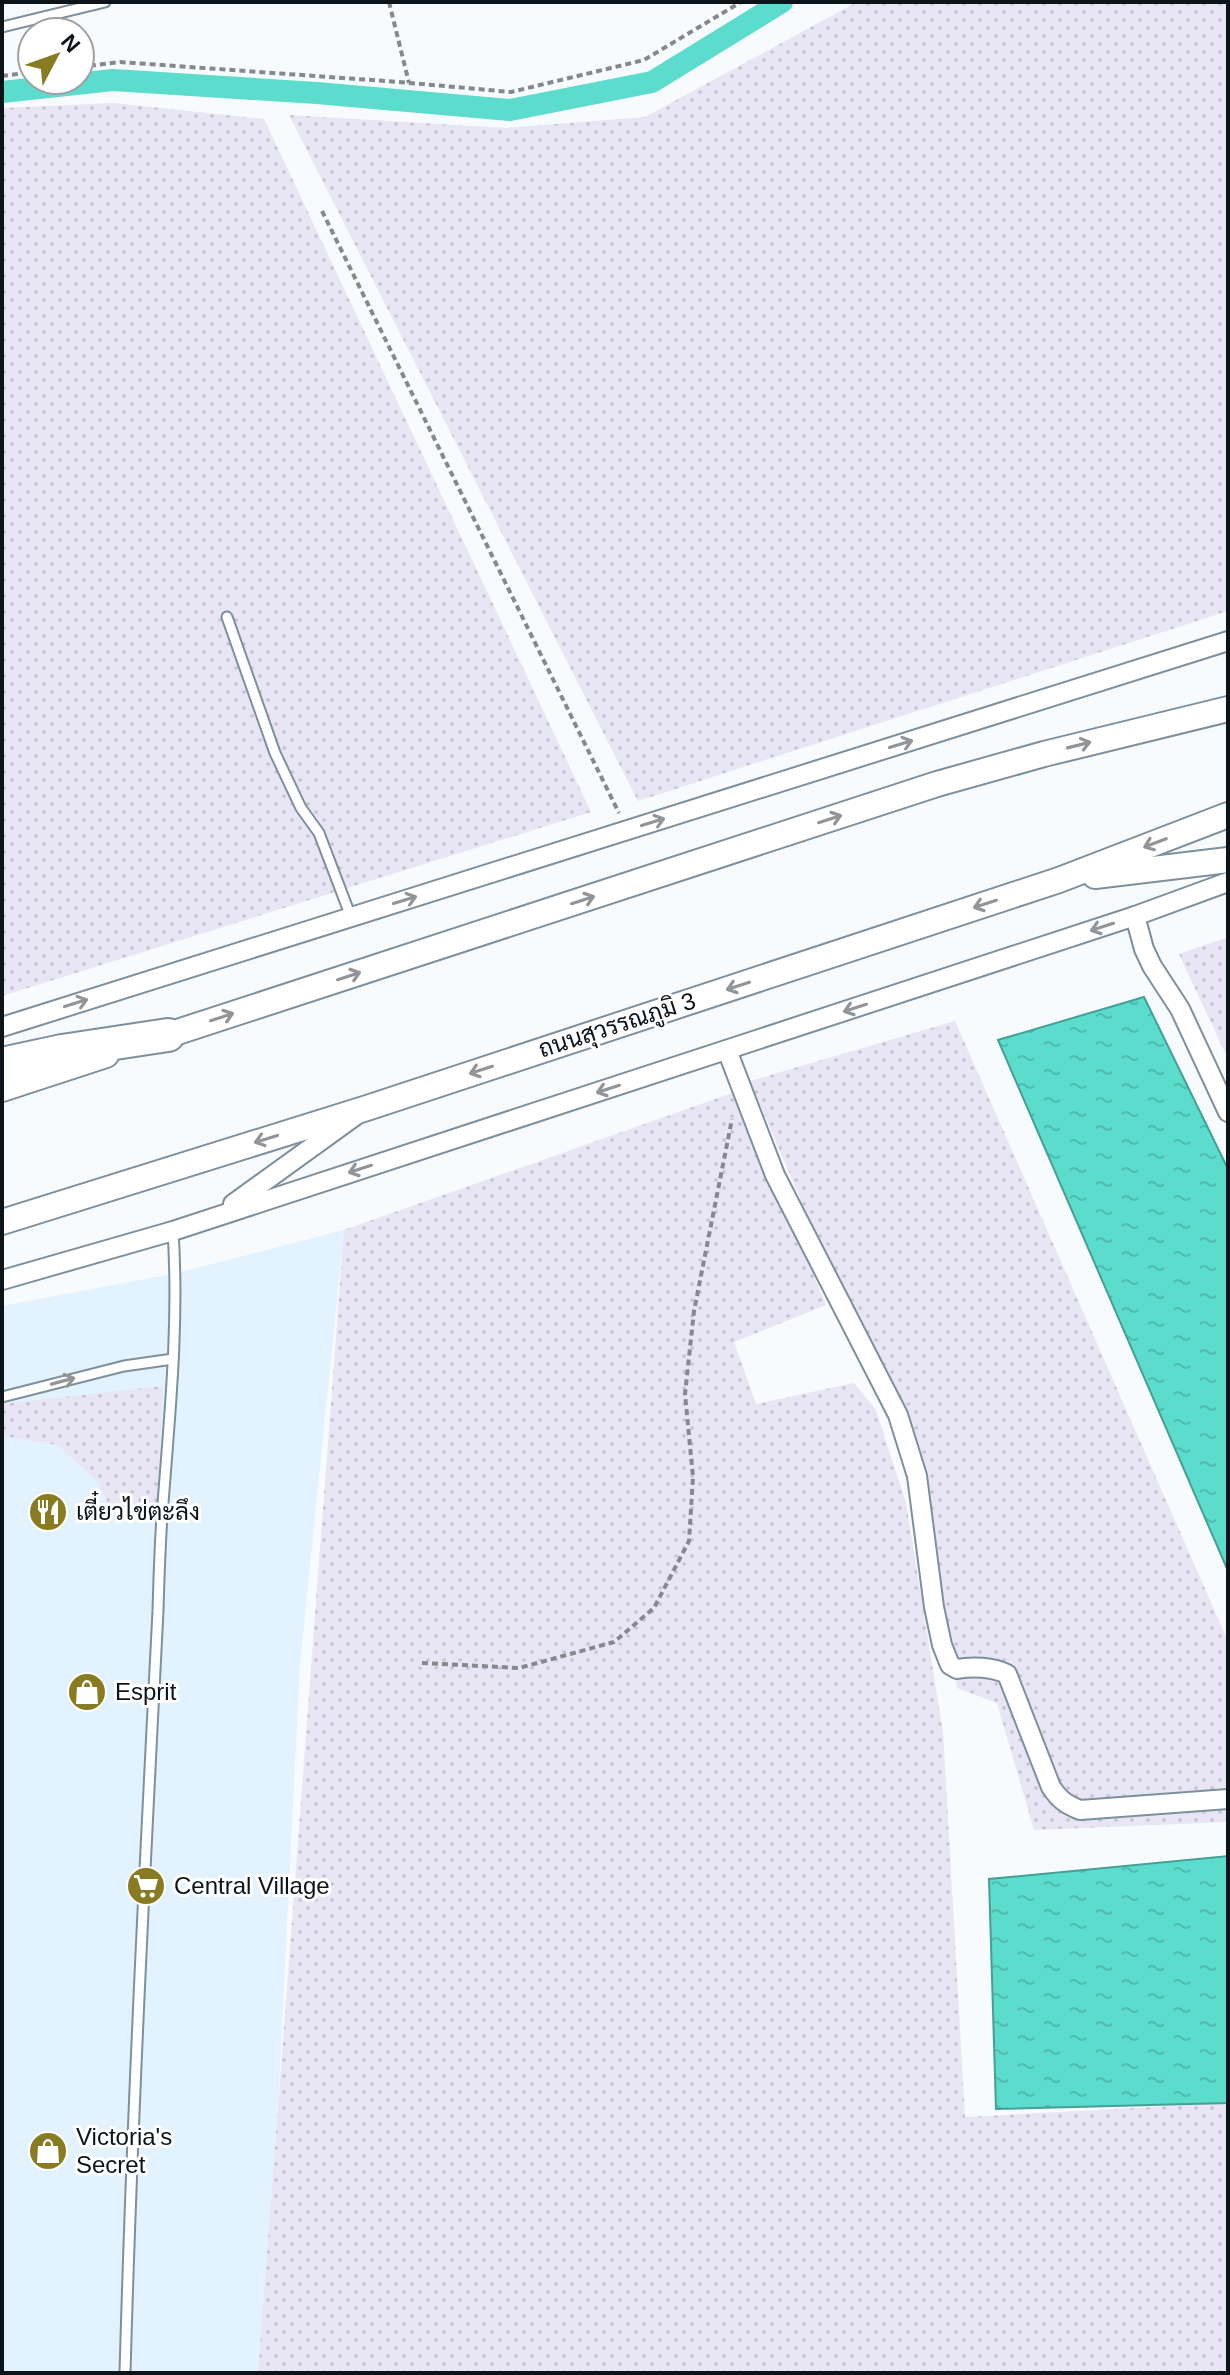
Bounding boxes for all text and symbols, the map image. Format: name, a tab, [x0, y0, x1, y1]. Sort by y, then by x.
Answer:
north arrow	[16, 16, 96, 96]
text: N	[56, 29, 85, 57]
one-way arrow	[887, 736, 913, 751]
one-way arrow	[1066, 737, 1092, 752]
one-way arrow	[817, 811, 843, 826]
one-way arrow	[639, 814, 665, 829]
one-way arrow	[1143, 837, 1168, 851]
one-way arrow	[570, 891, 595, 906]
one-way arrow	[391, 892, 417, 907]
one-way arrow	[972, 898, 997, 913]
one-way arrow	[1089, 920, 1115, 935]
one-way arrow	[336, 968, 362, 983]
one-way arrow	[725, 979, 750, 994]
street label: ถนนสุวรรณภูมิ 3	[535, 986, 700, 1066]
one-way arrow	[63, 995, 89, 1010]
one-way arrow	[842, 1001, 868, 1016]
one-way arrow	[209, 1009, 234, 1024]
one-way arrow	[469, 1064, 494, 1079]
one-way arrow	[595, 1082, 620, 1097]
one-way arrow	[254, 1133, 279, 1148]
one-way arrow	[348, 1163, 373, 1178]
one-way arrow	[50, 1373, 76, 1388]
place label: เตี๋ยวไข่ตะลึง	[76, 1490, 200, 1525]
restaurant icon: เตี๋ยวไข่ตะลึง	[27, 1491, 69, 1533]
shop icon: Esprit	[66, 1671, 108, 1713]
place label: Esprit	[115, 1678, 177, 1705]
supermarket icon: Central Village	[125, 1865, 167, 1907]
place label: Central Village	[174, 1872, 330, 1899]
place label: Victoria's Secret	[76, 2123, 172, 2178]
shop icon: Victoria's Secret	[27, 2130, 69, 2172]

